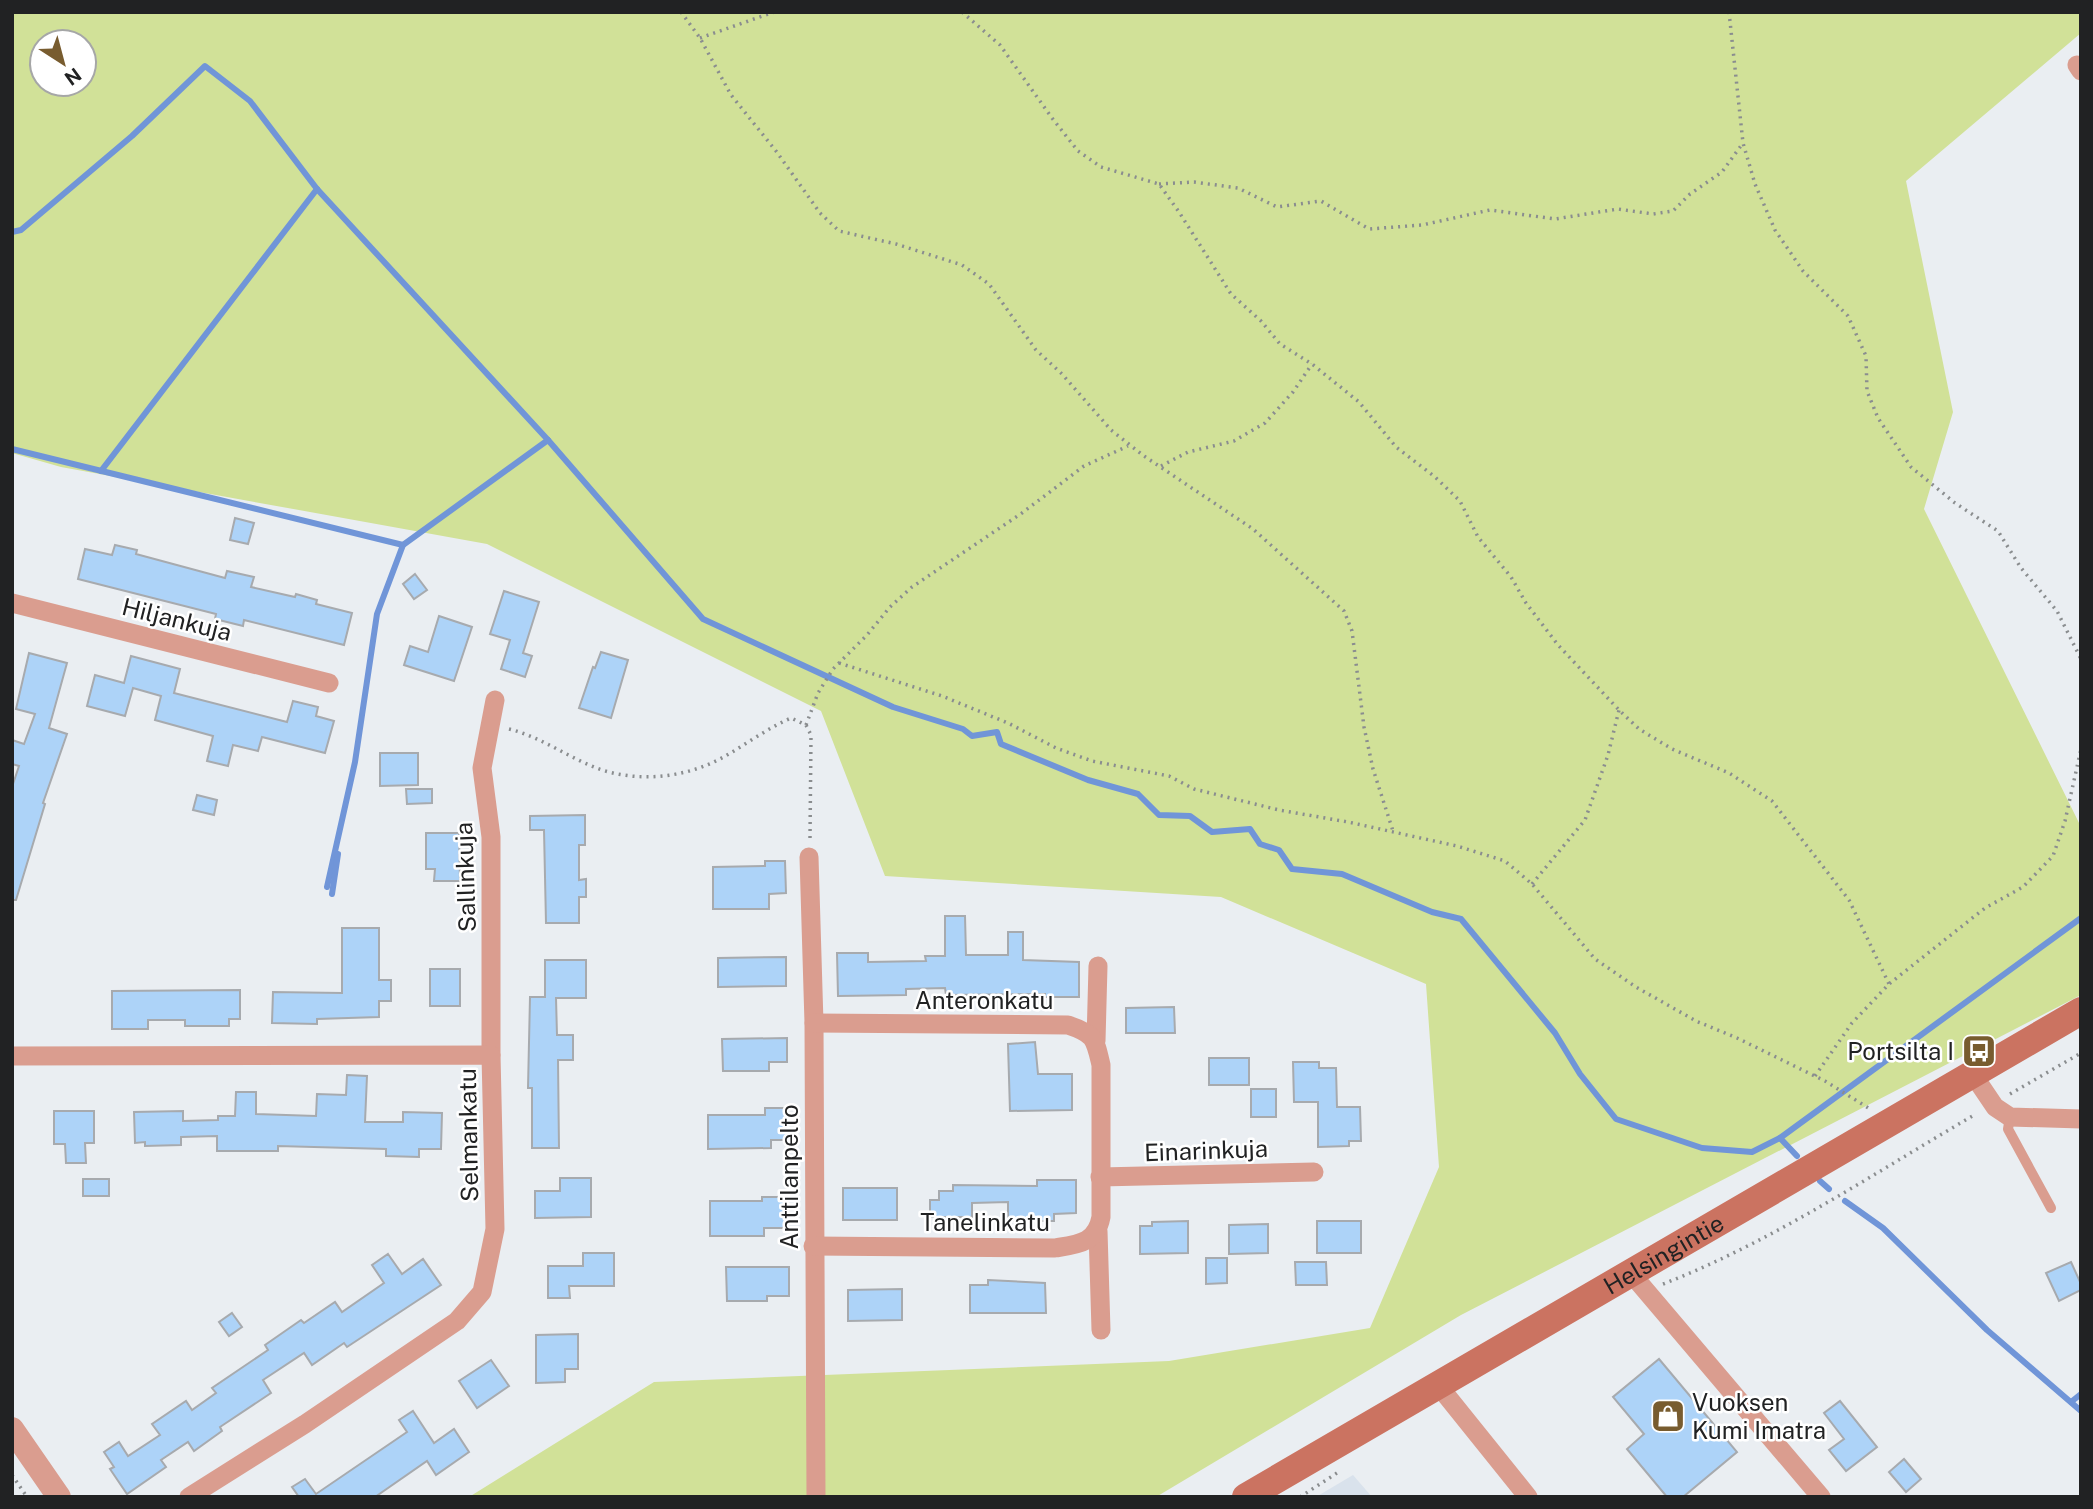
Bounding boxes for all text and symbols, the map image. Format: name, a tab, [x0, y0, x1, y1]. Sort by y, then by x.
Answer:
north arrow	[28, 28, 98, 98]
text: N	[61, 63, 85, 90]
street label: Hiljankuja	[119, 592, 235, 646]
street label: Sallinkuja	[449, 822, 481, 932]
street label: Anteronkatu	[915, 986, 1053, 1014]
bus stop icon: Portsilta I	[1960, 1032, 1998, 1070]
place label: Portsilta I	[1847, 1037, 1954, 1065]
street label: Selmankatu	[453, 1068, 483, 1202]
street label: Anttilanpelto	[775, 1104, 803, 1250]
street label: Einarinkuja	[1144, 1134, 1268, 1166]
street label: Tanelinkatu	[920, 1208, 1050, 1236]
street label: Helsingintie	[1598, 1208, 1728, 1300]
place label: Vuoksen Kumi Imatra	[1692, 1388, 1826, 1444]
shop icon: Vuoksen Kumi Imatra	[1649, 1397, 1687, 1435]

